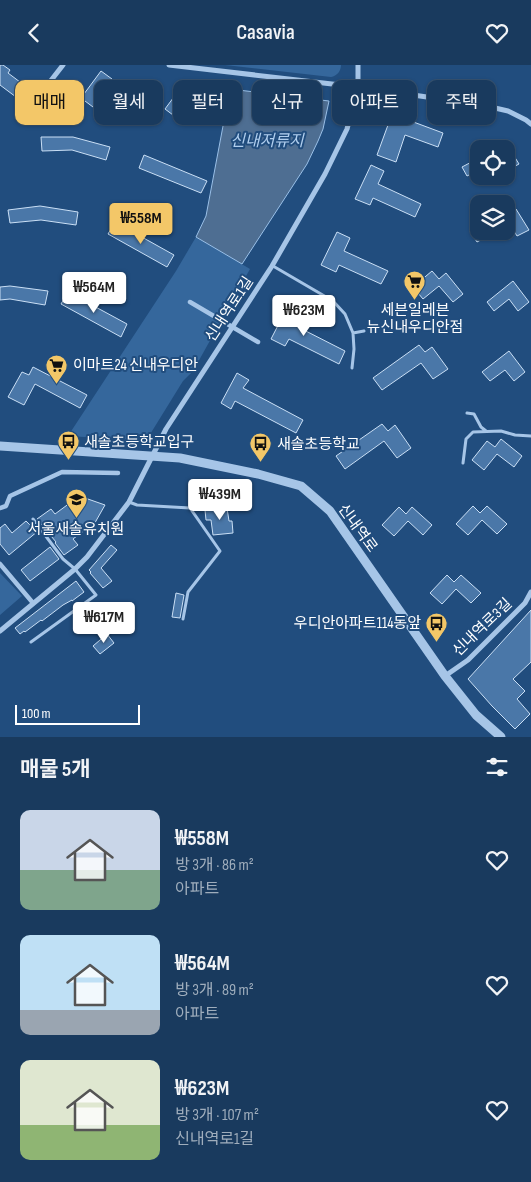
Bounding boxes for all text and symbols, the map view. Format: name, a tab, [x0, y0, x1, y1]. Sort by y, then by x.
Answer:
icon: back	[20, 19, 48, 47]
text: Casavia	[236, 19, 295, 46]
icon: heart	[483, 19, 511, 47]
chip: 매매	[15, 80, 84, 125]
chip: 월세	[94, 80, 163, 125]
chip: 필터	[173, 80, 242, 125]
chip: 신규	[252, 80, 322, 125]
chip: 아파트	[332, 80, 417, 125]
chip: 주택	[427, 80, 496, 125]
water label: 신내저류지	[230, 132, 305, 151]
map controls	[470, 140, 515, 240]
button: locate	[470, 140, 515, 185]
button: layers	[470, 195, 515, 240]
pin: ₩558M	[106, 203, 176, 245]
text: ₩558M	[120, 209, 162, 228]
supermarket icon: 세븐일레븐 뉴신내우디안점	[403, 269, 427, 300]
pin: ₩564M	[59, 271, 129, 314]
street label: 신내역로1길	[201, 273, 258, 346]
text: ₩564M	[73, 278, 115, 297]
pin: ₩623M	[269, 295, 339, 337]
text: ₩623M	[283, 301, 325, 320]
place label: 세븐일레븐 뉴신내우디안점	[367, 301, 463, 337]
supermarket icon: 이마트24 신내우디안	[45, 353, 69, 384]
place label: 이마트24 신내우디안	[73, 356, 198, 375]
bus stop icon: 새솔초등학교입구	[56, 430, 80, 461]
bus stop icon: 새솔초등학교	[249, 432, 273, 463]
place label: 새솔초등학교입구	[84, 433, 194, 452]
place label: 새솔초등학교	[277, 435, 360, 454]
pin: ₩439M	[185, 479, 255, 521]
text: ₩439M	[199, 485, 241, 504]
school or university icon: 서울새솔유치원	[64, 488, 88, 519]
street label: 신내역로	[334, 500, 382, 556]
place label: 서울새솔유치원	[28, 520, 124, 539]
street label: 신내역로3길	[449, 594, 516, 660]
pin: ₩617M	[69, 601, 139, 644]
text: ₩617M	[84, 608, 124, 627]
bus stop icon: 우디안아파트114동앞	[425, 611, 449, 642]
place label: 우디안아파트114동앞	[294, 614, 421, 633]
scale bar	[15, 702, 140, 725]
text: 100 m	[22, 705, 51, 722]
icon: filters	[483, 753, 511, 781]
text: 매물 5개	[20, 757, 90, 782]
text: ₩558M	[175, 826, 229, 851]
icon: home	[60, 830, 120, 890]
icon: heart	[483, 846, 511, 874]
text: 방 3개 · 86 m²	[175, 856, 254, 875]
text: 아파트	[175, 880, 219, 899]
text: ₩564M	[175, 951, 230, 976]
icon: home	[60, 955, 120, 1015]
icon: heart	[483, 971, 511, 999]
text: 방 3개 · 89 m²	[175, 981, 254, 1000]
text: 아파트	[175, 1005, 219, 1024]
text: ₩623M	[175, 1076, 229, 1101]
icon: home	[60, 1080, 120, 1140]
icon: heart	[483, 1096, 511, 1124]
text: 방 3개 · 107 m²	[175, 1106, 259, 1125]
text: 신내역로1길	[175, 1130, 254, 1149]

